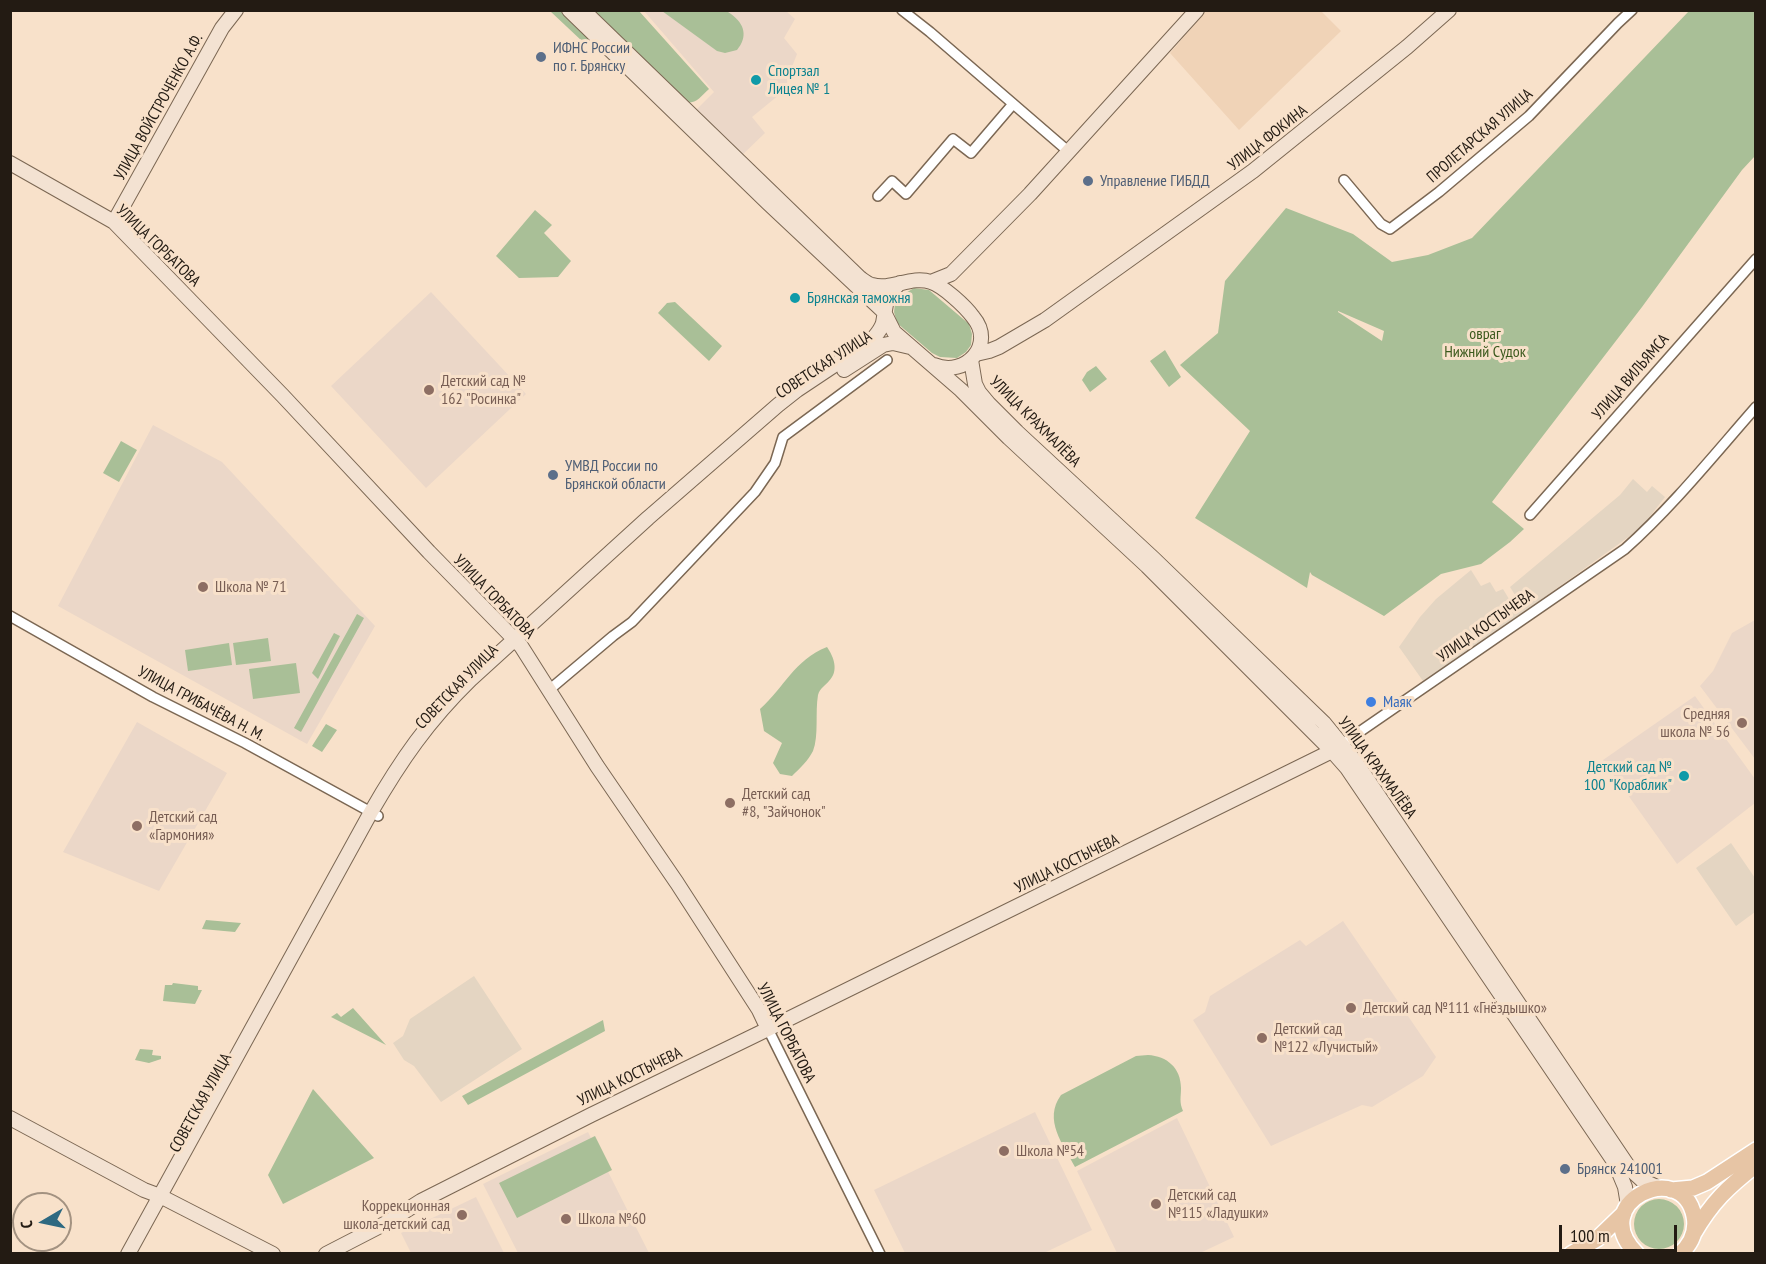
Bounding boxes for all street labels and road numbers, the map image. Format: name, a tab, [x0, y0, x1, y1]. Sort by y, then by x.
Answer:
street label: УЛИЦА ВОЙСТРОЧЕНКО А.Ф.	[111, 30, 207, 184]
street label: ПРОЛЕТАРСКАЯ УЛИЦА	[1423, 85, 1537, 187]
street label: УЛИЦА ФОКИНА	[1225, 101, 1311, 175]
street label: УЛИЦА ГОРБАТОВА	[112, 201, 204, 291]
street label: СОВЕТСКАЯ УЛИЦА	[772, 327, 876, 403]
street label: УЛИЦА ВИЛЬЯМСА	[1589, 330, 1673, 424]
street label: УЛИЦА КРАХМАЛЁВА	[985, 372, 1085, 472]
street label: УЛИЦА ГОРБАТОВА	[449, 551, 539, 643]
street label: УЛИЦА КОСТЫЧЕВА	[1434, 586, 1538, 666]
street label: СОВЕТСКАЯ УЛИЦА	[412, 641, 502, 733]
street label: УЛИЦА ГРИБАЧЁВА Н. М.	[134, 662, 268, 746]
street label: УЛИЦА КРАХМАЛЁВА	[1334, 713, 1420, 823]
street label: УЛИЦА КОСТЫЧЕВА	[1012, 830, 1122, 898]
street label: УЛИЦА ГОРБАТОВА	[753, 980, 819, 1086]
street label: УЛИЦА КОСТЫЧЕВА	[575, 1043, 685, 1111]
street label: СОВЕТСКАЯ УЛИЦА	[166, 1050, 236, 1156]

